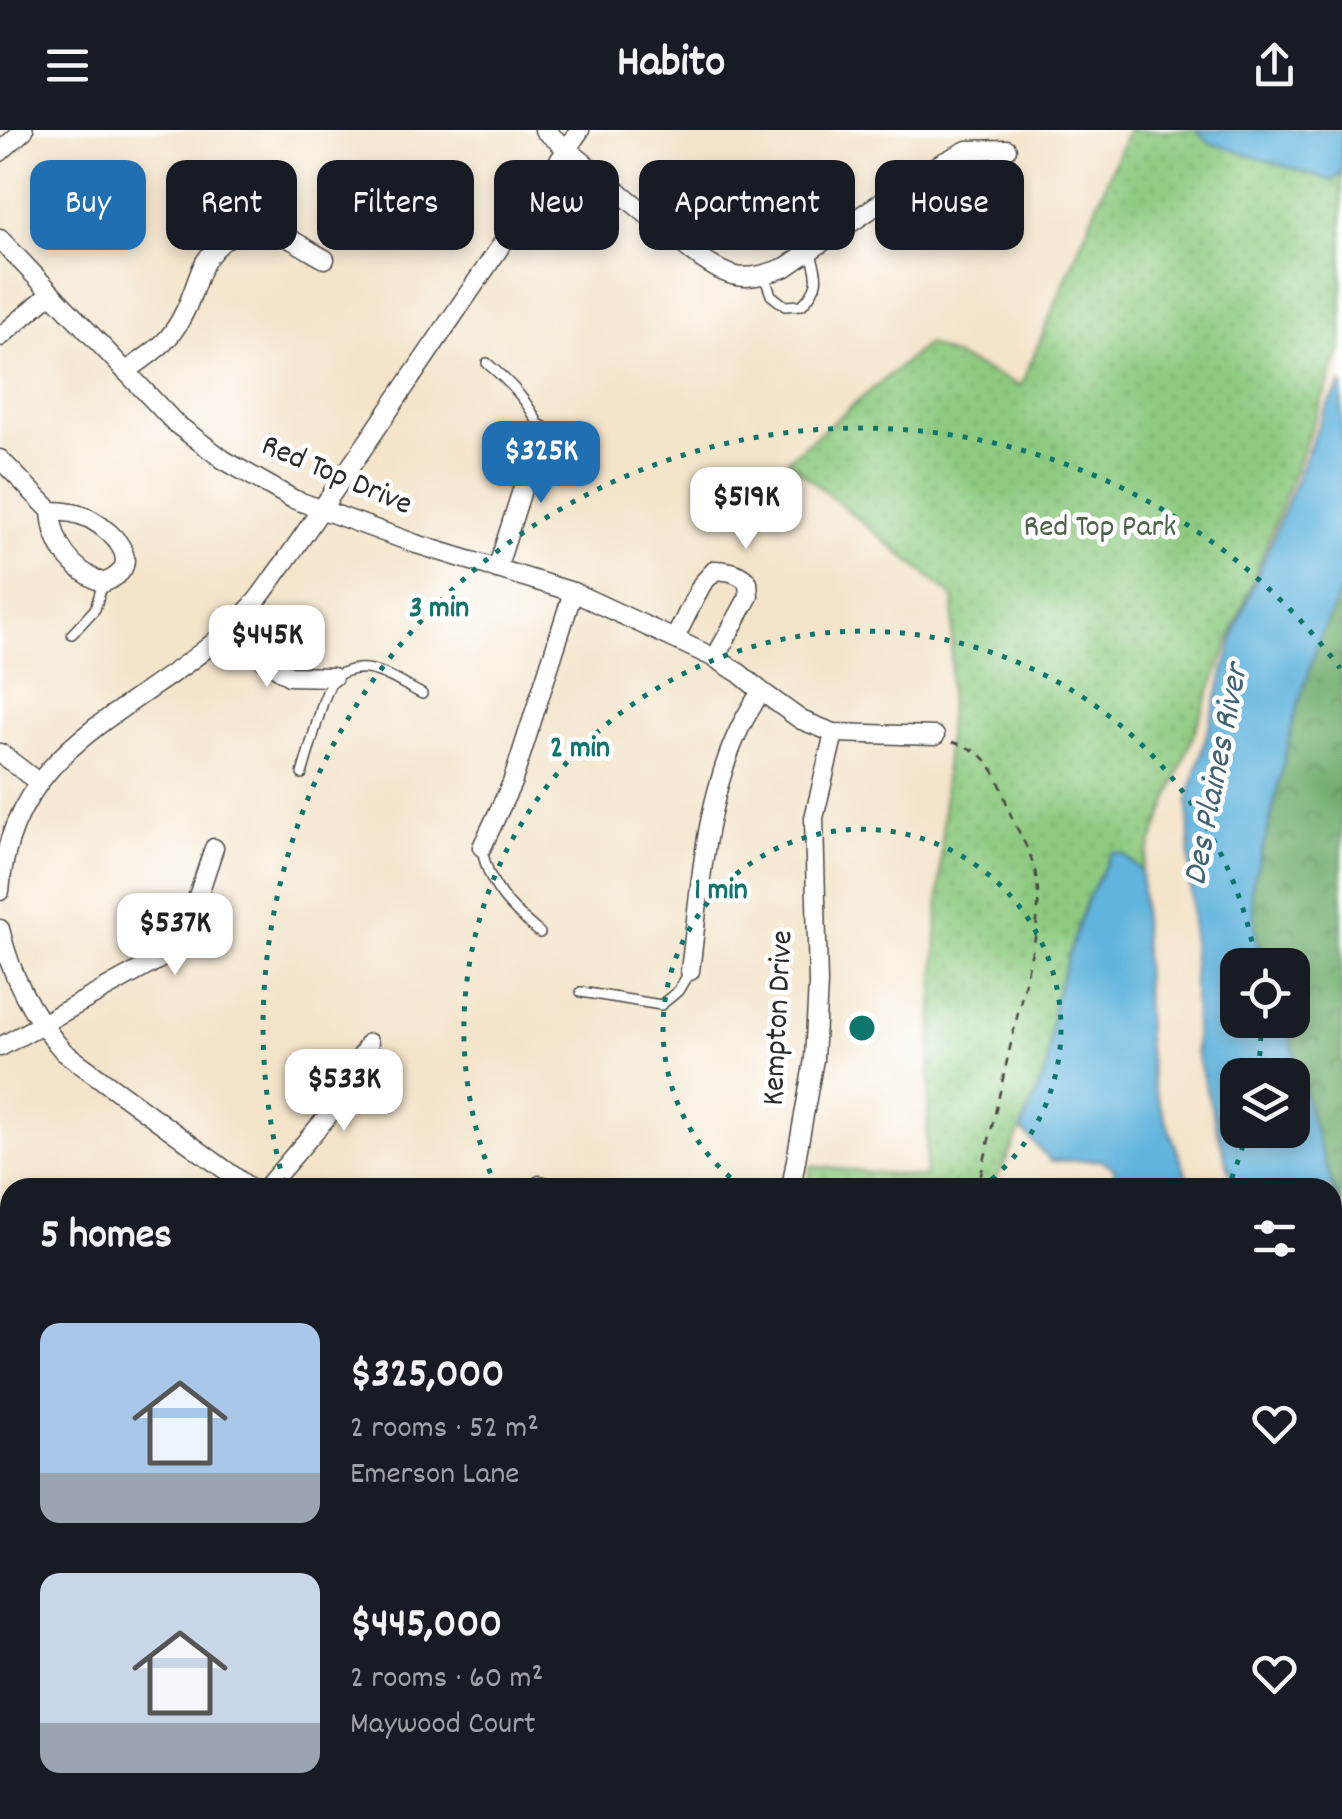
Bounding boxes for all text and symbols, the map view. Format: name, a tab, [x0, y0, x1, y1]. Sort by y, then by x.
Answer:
text: Habito	[617, 33, 725, 97]
icon: menu	[40, 38, 95, 93]
icon: share	[1247, 38, 1302, 93]
chip: Buy	[30, 160, 146, 250]
chip: Rent	[166, 160, 297, 250]
chip: Filters	[317, 160, 474, 250]
chip: New	[494, 160, 619, 250]
chip: Apartment	[639, 160, 855, 250]
chip: House	[875, 160, 1024, 250]
pin: $325K	[471, 421, 611, 506]
street label: Red Top Drive	[253, 425, 419, 529]
text: $325K	[504, 430, 578, 476]
pin: $519K	[676, 467, 816, 552]
text: $519K	[712, 476, 780, 522]
park label: Red Top Park	[1024, 506, 1176, 552]
text: 3 min	[409, 589, 469, 632]
pin: $445K	[197, 605, 337, 690]
text: $445K	[231, 614, 303, 660]
water label: Des Plaines River	[1172, 656, 1265, 890]
text: 2 min	[550, 729, 610, 772]
text: 1 min	[694, 871, 748, 914]
pin: $537K	[105, 893, 245, 978]
text: $537K	[139, 902, 211, 948]
street label: Kempton Drive	[752, 929, 808, 1107]
map controls	[1220, 948, 1310, 1148]
button: locate	[1220, 948, 1310, 1038]
centre of rings	[844, 1010, 880, 1046]
pin: $533K	[274, 1049, 414, 1134]
text: $533K	[307, 1058, 381, 1104]
button: layers	[1220, 1058, 1310, 1148]
text: 5 homes	[40, 1208, 172, 1268]
icon: filters	[1247, 1211, 1302, 1266]
text: $325,000	[350, 1347, 504, 1407]
icon: home	[120, 1363, 240, 1483]
icon: heart	[1247, 1396, 1302, 1451]
text: 2 rooms · 52 m²	[350, 1407, 539, 1453]
text: Emerson Lane	[350, 1453, 519, 1499]
text: $445,000	[350, 1597, 502, 1657]
icon: home	[120, 1613, 240, 1733]
icon: heart	[1247, 1646, 1302, 1701]
text: 2 rooms · 60 m²	[350, 1657, 543, 1703]
text: Maywood Court	[350, 1703, 536, 1749]

